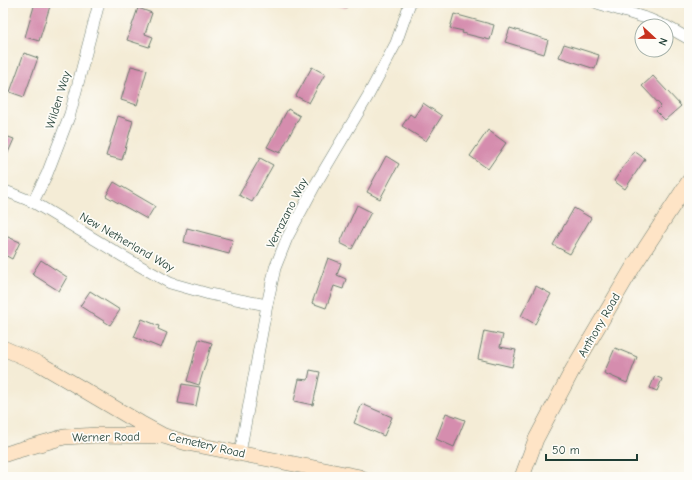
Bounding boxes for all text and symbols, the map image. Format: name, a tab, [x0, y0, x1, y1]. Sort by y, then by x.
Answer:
north arrow	[634, 18, 674, 58]
text: N	[655, 36, 670, 47]
street label: Wilden Way	[43, 69, 74, 131]
street label: Verrazano Way	[263, 175, 311, 250]
street label: New Netherland Way	[77, 209, 177, 275]
street label: Anthony Road	[575, 290, 623, 360]
street label: Werner Road	[72, 429, 140, 445]
street label: Cemetery Road	[167, 429, 247, 461]
scale bar	[546, 436, 637, 462]
text: 50 m	[552, 443, 580, 457]

